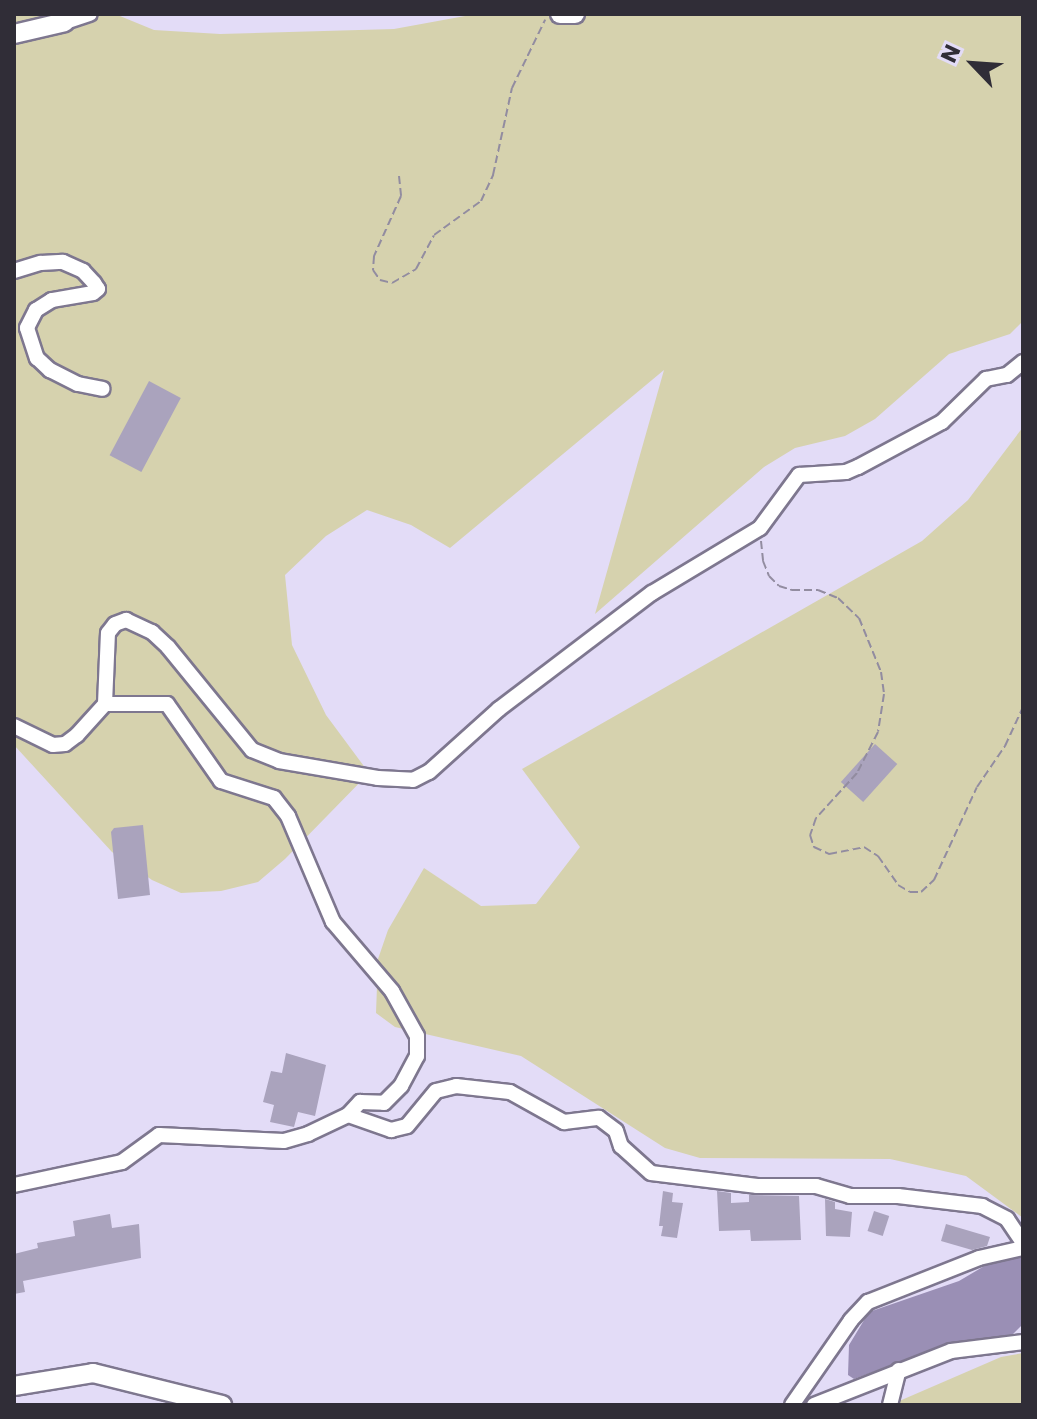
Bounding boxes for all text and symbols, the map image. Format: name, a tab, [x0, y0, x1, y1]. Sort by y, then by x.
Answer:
north arrow	[933, 24, 1013, 104]
text: N	[933, 40, 968, 68]

